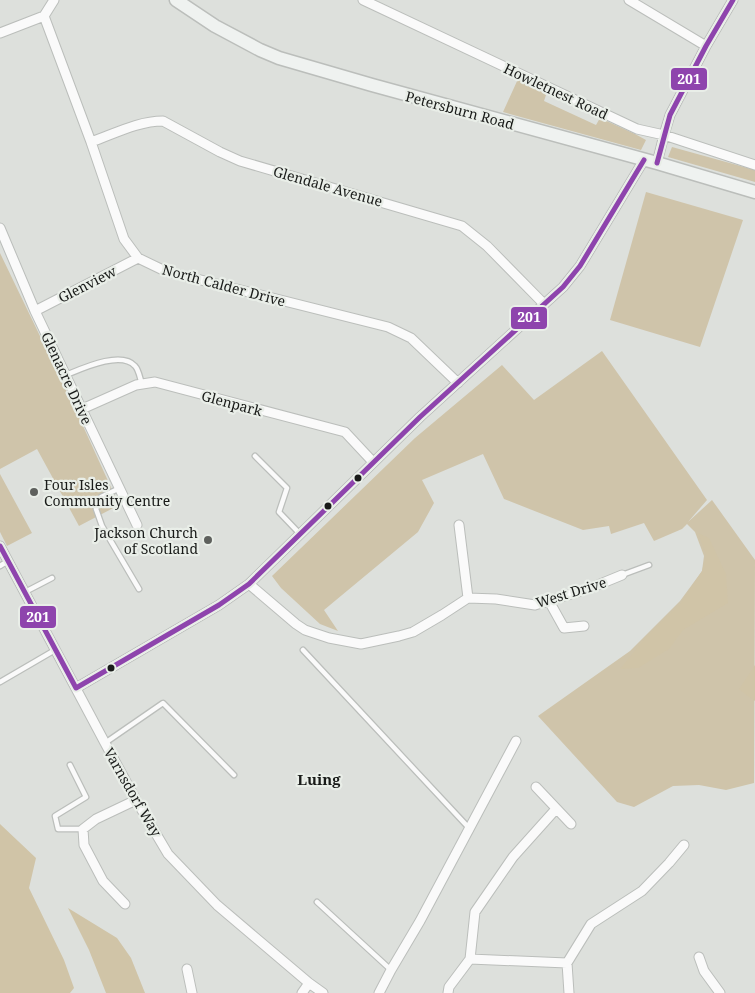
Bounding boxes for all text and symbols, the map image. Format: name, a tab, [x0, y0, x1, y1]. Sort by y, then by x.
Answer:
street label: Howletnest Road	[501, 58, 612, 124]
line badge: 201	[670, 67, 708, 91]
text: 201	[677, 69, 701, 88]
street label: Petersburn Road	[404, 86, 517, 134]
street label: Glendale Avenue	[271, 161, 385, 211]
street label: North Calder Drive	[160, 259, 288, 311]
street label: Glenview	[55, 261, 120, 307]
line badge: 201	[510, 306, 548, 330]
text: 201	[517, 307, 541, 326]
street label: Glenacre Drive	[37, 329, 97, 427]
street label: Glenpark	[200, 386, 265, 420]
unlabelled marker	[353, 473, 363, 483]
place label: Four Isles Community Centre	[44, 475, 170, 510]
marker: Four Isles Community Centre	[28, 486, 40, 498]
unlabelled marker	[323, 501, 333, 511]
place label: Jackson Church of Scotland	[93, 523, 198, 558]
marker: Jackson Church of Scotland	[202, 534, 214, 546]
street label: West Drive	[533, 572, 609, 612]
line badge: 201	[19, 605, 57, 629]
text: 201	[26, 607, 50, 626]
unlabelled marker	[106, 663, 116, 673]
street label: Varnsdorf Way	[100, 744, 166, 840]
district label: Luing	[297, 769, 341, 789]

